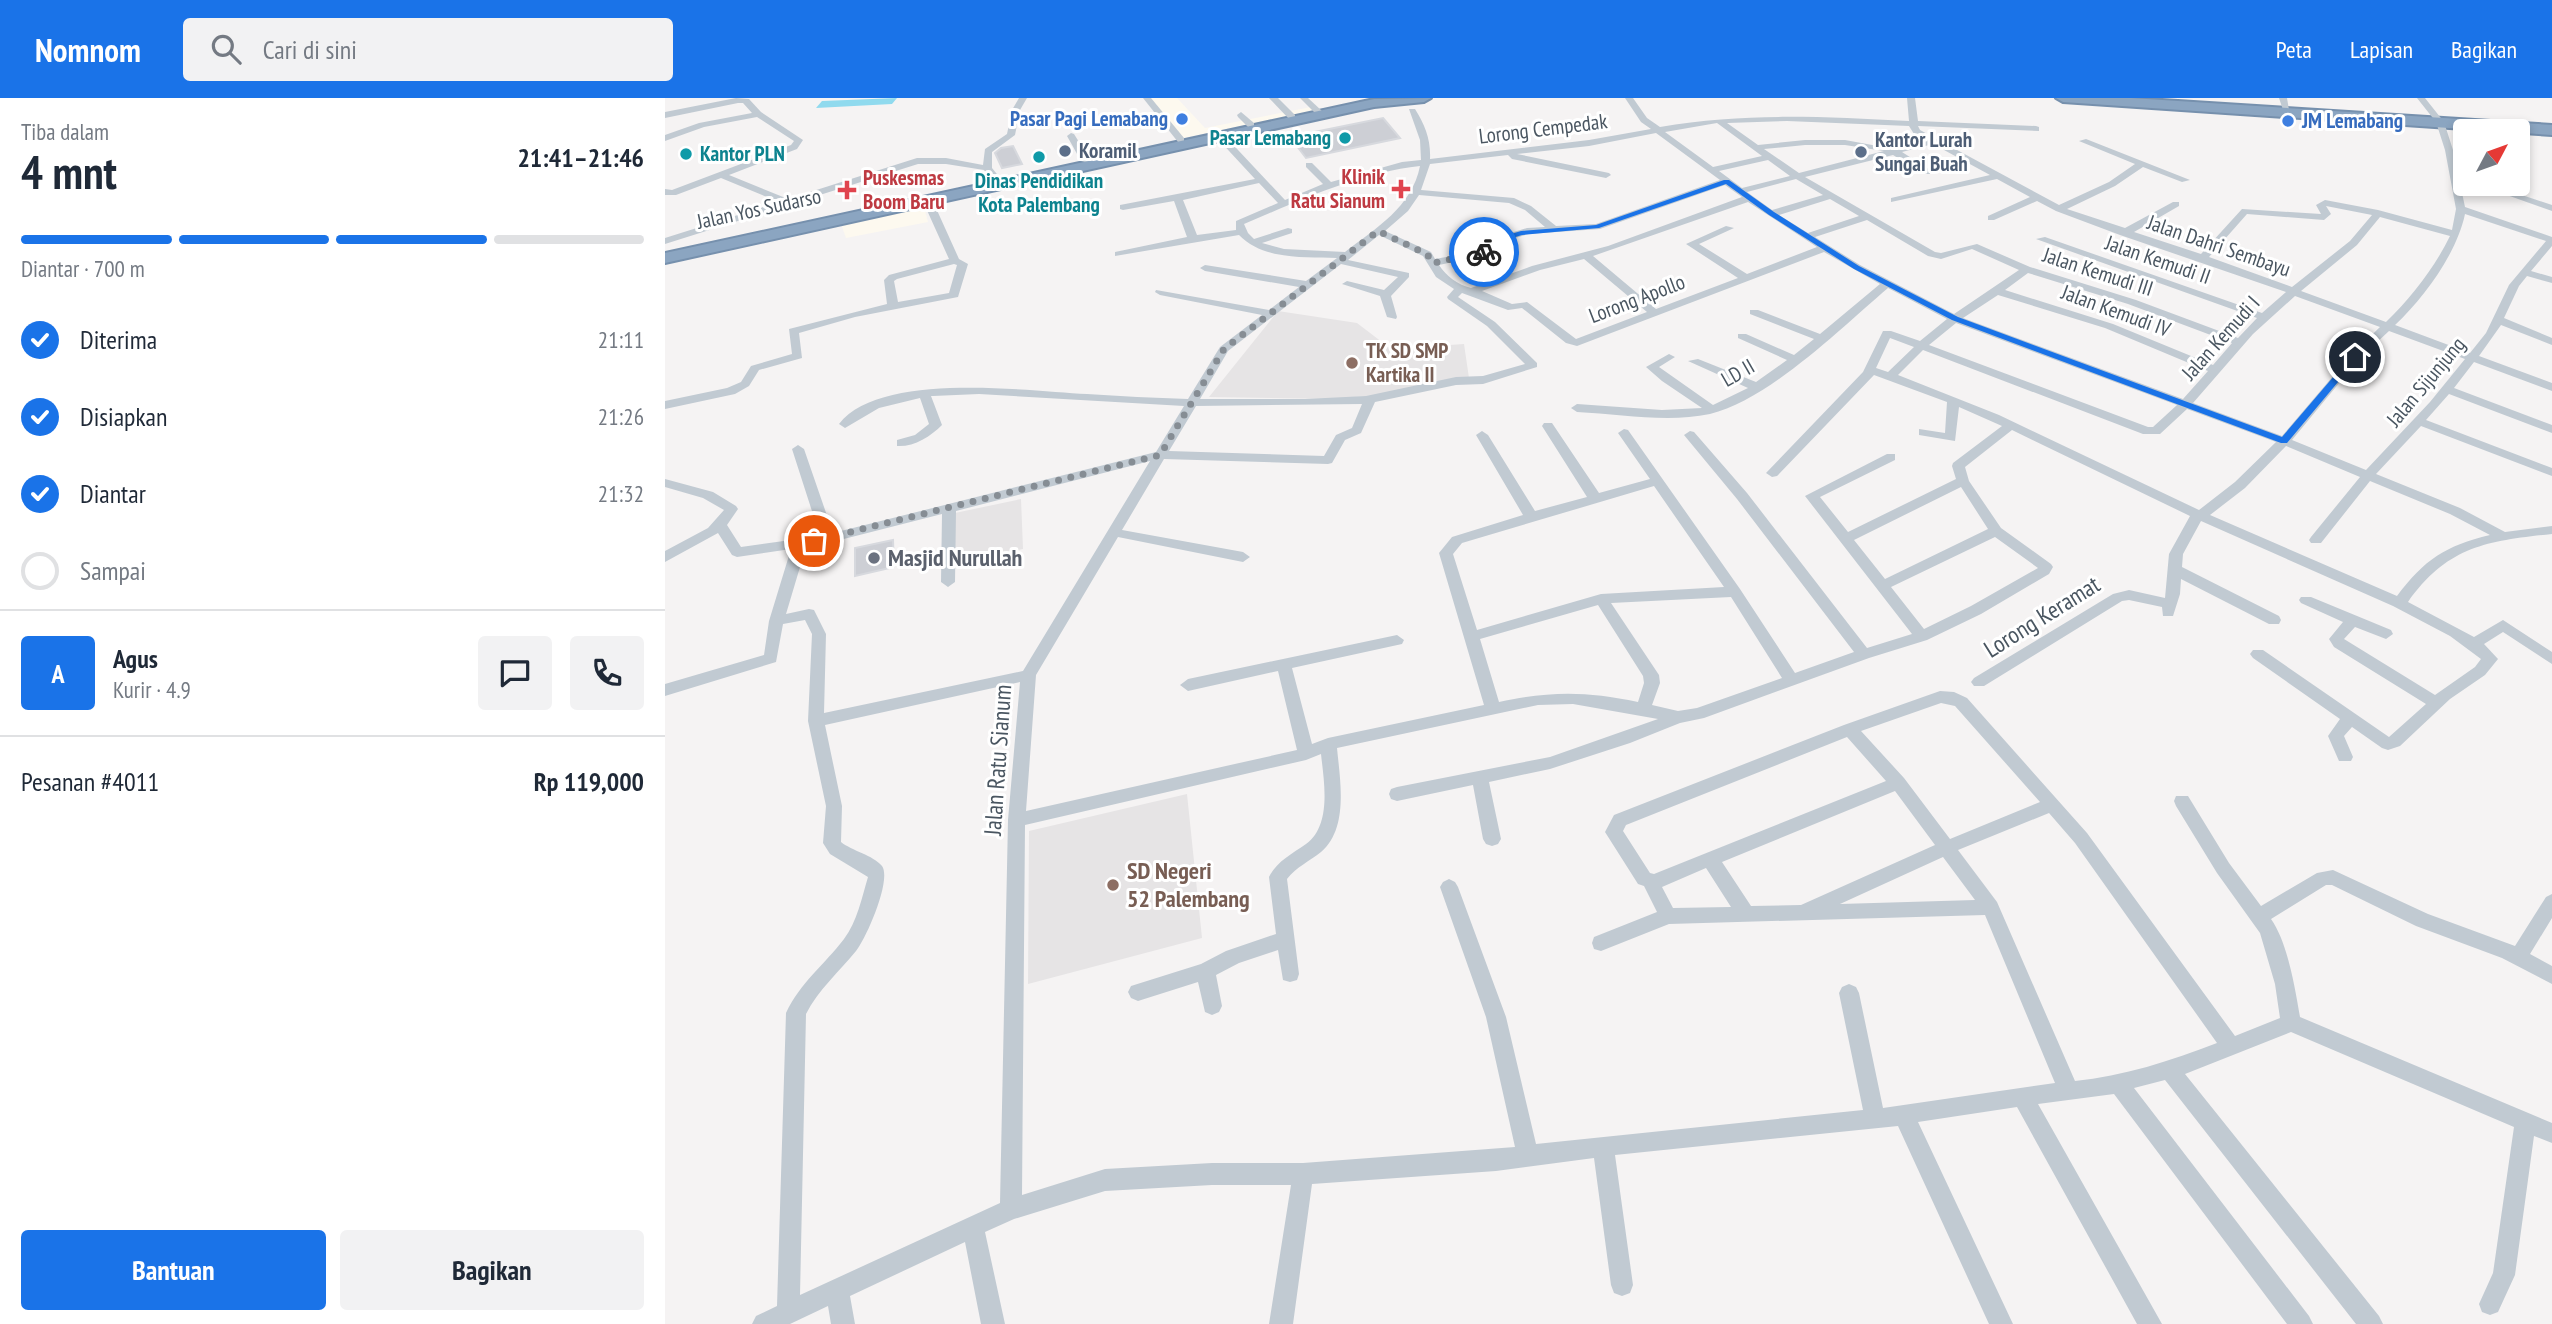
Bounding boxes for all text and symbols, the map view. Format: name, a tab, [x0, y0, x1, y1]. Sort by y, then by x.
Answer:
search box	[183, 18, 673, 81]
text: Nomnom	[35, 28, 141, 71]
icon: search	[207, 30, 245, 68]
text: Cari di sini	[263, 33, 357, 66]
text: Peta	[2276, 34, 2312, 65]
text: Lapisan	[2350, 34, 2413, 65]
text: Bagikan	[2451, 34, 2517, 65]
place label: Pasar Pagi Lemabang	[1010, 105, 1168, 132]
street label: Lorong Cempedak	[1477, 107, 1609, 150]
place label: JM Lemabang	[2301, 107, 2403, 134]
marker: Pasar Pagi Lemabang	[1174, 111, 1190, 127]
marker: JM Lemabang	[2280, 113, 2296, 129]
text: Tiba dalam	[21, 117, 109, 146]
north arrow	[2453, 119, 2531, 196]
map controls	[2453, 119, 2530, 196]
place label: Pasar Lemabang	[1210, 124, 1331, 151]
place label: Kantor Lurah Sungai Buah	[1875, 126, 1972, 177]
marker: Pasar Lemabang	[1337, 130, 1353, 146]
place label: Koramil	[1079, 137, 1138, 164]
place label: Kantor PLN	[700, 140, 785, 167]
text: 21:41–21:46	[517, 141, 644, 174]
text: 4 mnt	[21, 142, 117, 202]
marker: Koramil	[1057, 143, 1073, 159]
marker: Kantor Lurah Sungai Buah	[1853, 144, 1869, 160]
marker: Kantor PLN	[678, 146, 694, 162]
marker: Dinas Pendidikan Kota Palembang	[1031, 149, 1047, 165]
place label: Klinik Ratu Sianum	[1291, 163, 1385, 214]
place label: Puskesmas Boom Baru	[863, 164, 945, 215]
place label: Dinas Pendidikan Kota Palembang	[975, 167, 1103, 218]
marker: Klinik Ratu Sianum	[1391, 179, 1411, 199]
marker: Puskesmas Boom Baru	[837, 180, 857, 200]
street label: Jalan Yos Sudarso	[693, 182, 823, 235]
street label: Jalan Dahri Sembayu	[2143, 208, 2294, 283]
courier	[1449, 217, 1519, 287]
street label: Jalan Kemudi II	[2101, 229, 2214, 290]
icon: bike	[1465, 233, 1503, 271]
street label: Jalan Kemudi III	[2039, 241, 2157, 302]
text: Diantar · 700 m	[21, 254, 145, 283]
street label: Lorong Apollo	[1585, 268, 1689, 329]
street label: Jalan Kemudi IV	[2057, 278, 2175, 343]
street label: Jalan Kemudi I	[2175, 290, 2266, 386]
icon: check	[21, 321, 59, 359]
text: Diterima	[80, 323, 157, 356]
text: 21:11	[598, 325, 644, 354]
pin	[2325, 327, 2385, 387]
street label: Jalan Sijunjung	[2380, 331, 2471, 433]
place label: TK SD SMP Kartika II	[1366, 337, 1448, 388]
icon: home	[2336, 338, 2374, 376]
street label: LD II	[1716, 352, 1759, 393]
marker: TK SD SMP Kartika II	[1344, 355, 1360, 371]
icon: check	[21, 398, 59, 436]
text: Disiapkan	[80, 400, 167, 433]
text: 21:26	[598, 402, 644, 431]
icon: check	[21, 475, 59, 513]
text: Diantar	[80, 477, 146, 510]
text: 21:32	[598, 479, 644, 508]
pin	[784, 511, 844, 571]
icon: bag	[795, 522, 833, 560]
place label: Masjid Nurullah	[888, 542, 1022, 573]
marker: Masjid Nurullah	[866, 550, 882, 566]
text: Sampai	[80, 554, 146, 587]
street label: Lorong Keramat	[1978, 569, 2106, 664]
button: chat	[478, 636, 552, 710]
button: phone	[570, 636, 644, 710]
text: Agus	[113, 642, 158, 675]
text: A	[51, 657, 65, 690]
text: Kurir · 4.9	[113, 675, 191, 704]
street label: Jalan Ratu Sianum	[977, 684, 1018, 837]
text: Pesanan #4011	[21, 765, 159, 798]
text: Rp 119,000	[534, 765, 644, 798]
place label: SD Negeri 52 Palembang	[1127, 855, 1250, 914]
marker: SD Negeri 52 Palembang	[1105, 877, 1121, 893]
button: Bantuan	[21, 1230, 326, 1310]
button: Bagikan	[340, 1230, 644, 1310]

